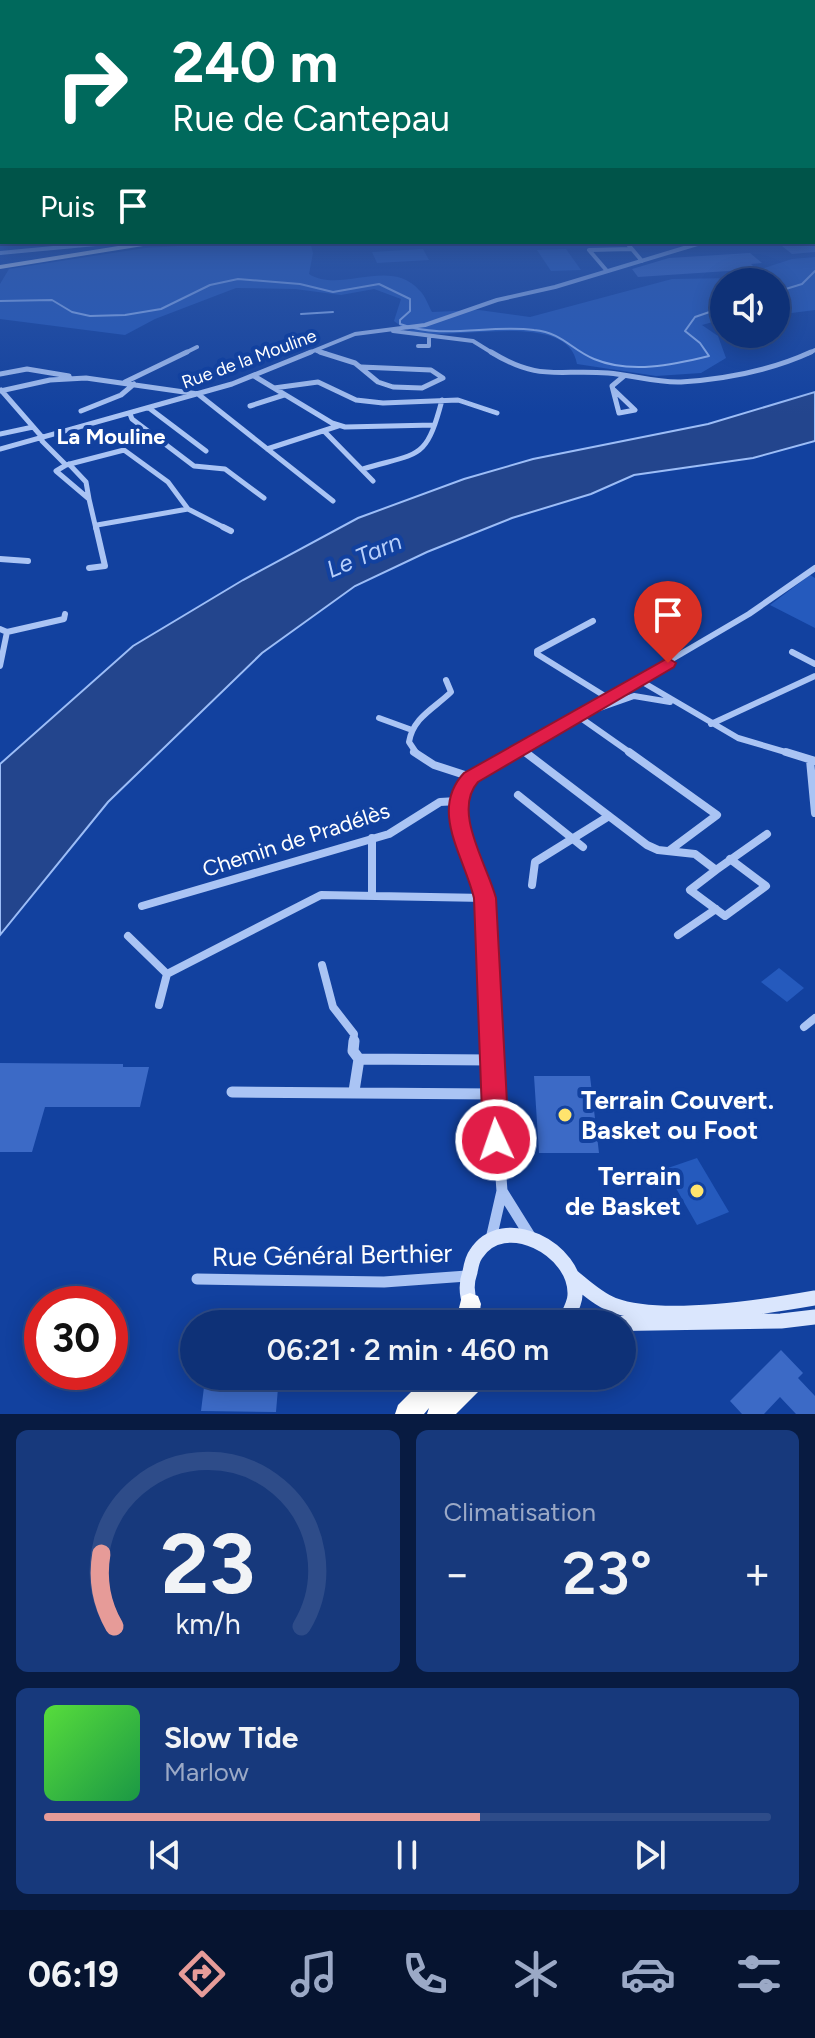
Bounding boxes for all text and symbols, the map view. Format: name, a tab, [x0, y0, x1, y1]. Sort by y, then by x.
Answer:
text: 240 m	[172, 29, 338, 96]
icon: right	[40, 32, 144, 136]
text: Rue de Cantepau	[172, 97, 450, 140]
icon: arrive	[111, 184, 155, 228]
text: Puis	[40, 188, 95, 225]
map controls	[710, 268, 790, 348]
button: sound	[710, 268, 790, 348]
street label: Rue de la Mouline	[179, 324, 320, 394]
district label: La Mouline	[57, 423, 165, 450]
water label: Le Tarn	[322, 526, 406, 584]
pin	[634, 581, 702, 663]
icon: arrive	[646, 593, 690, 637]
street label: Chemin de Pradélès	[199, 797, 393, 883]
place label: Terrain Couvert. Basket ou Foot	[581, 1084, 774, 1146]
position arrow	[454, 1098, 538, 1182]
marker: Terrain Couvert. Basket ou Foot	[556, 1106, 574, 1124]
place label: Terrain de Basket	[565, 1160, 681, 1222]
marker: Terrain de Basket	[688, 1182, 706, 1200]
street label: Rue Général Berthier	[211, 1237, 453, 1273]
speed limit sign: 30	[24, 1286, 128, 1390]
text: 06:21 · 2 min · 460 m	[267, 1331, 549, 1368]
text: Climatisation	[444, 1496, 596, 1528]
text: 23	[161, 1514, 255, 1614]
text: 23°	[562, 1537, 652, 1609]
text: −	[444, 1547, 471, 1600]
text: +	[744, 1547, 771, 1600]
text: km/h	[175, 1607, 240, 1641]
text: Slow Tide	[164, 1719, 298, 1756]
text: Marlow	[164, 1756, 249, 1788]
icon: previous	[143, 1833, 187, 1877]
icon: pause	[385, 1833, 429, 1877]
icon: next	[628, 1833, 672, 1877]
icon: directions	[174, 1946, 230, 2002]
icon: music	[286, 1946, 342, 2002]
icon: phone	[397, 1946, 453, 2002]
icon: climate	[508, 1946, 564, 2002]
icon: car	[620, 1946, 676, 2002]
icon: filters	[731, 1946, 787, 2002]
text: 06:19	[28, 1953, 119, 1996]

